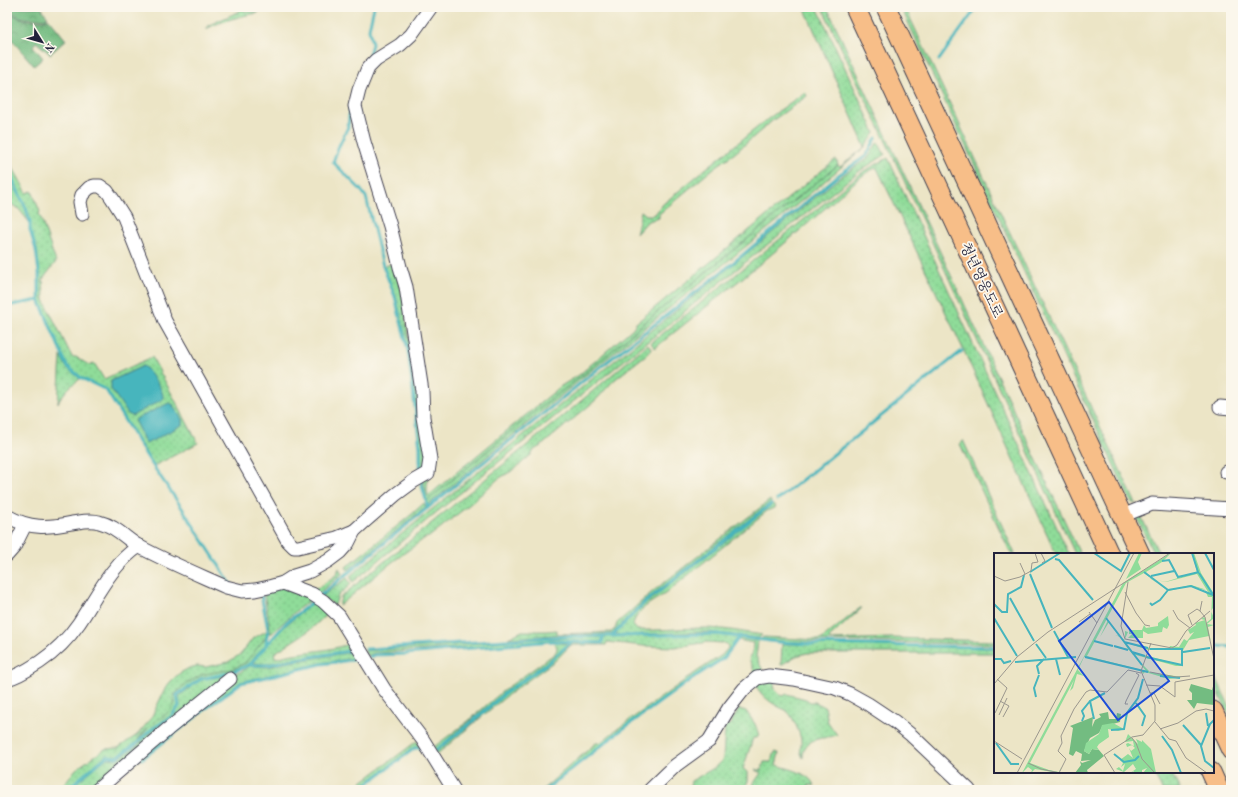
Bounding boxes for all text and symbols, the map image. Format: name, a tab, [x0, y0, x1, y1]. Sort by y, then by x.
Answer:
north arrow	[22, 22, 62, 62]
text: N	[42, 40, 56, 54]
street label: 청년영웅도로	[958, 240, 1006, 321]
inset map	[994, 553, 1214, 773]

